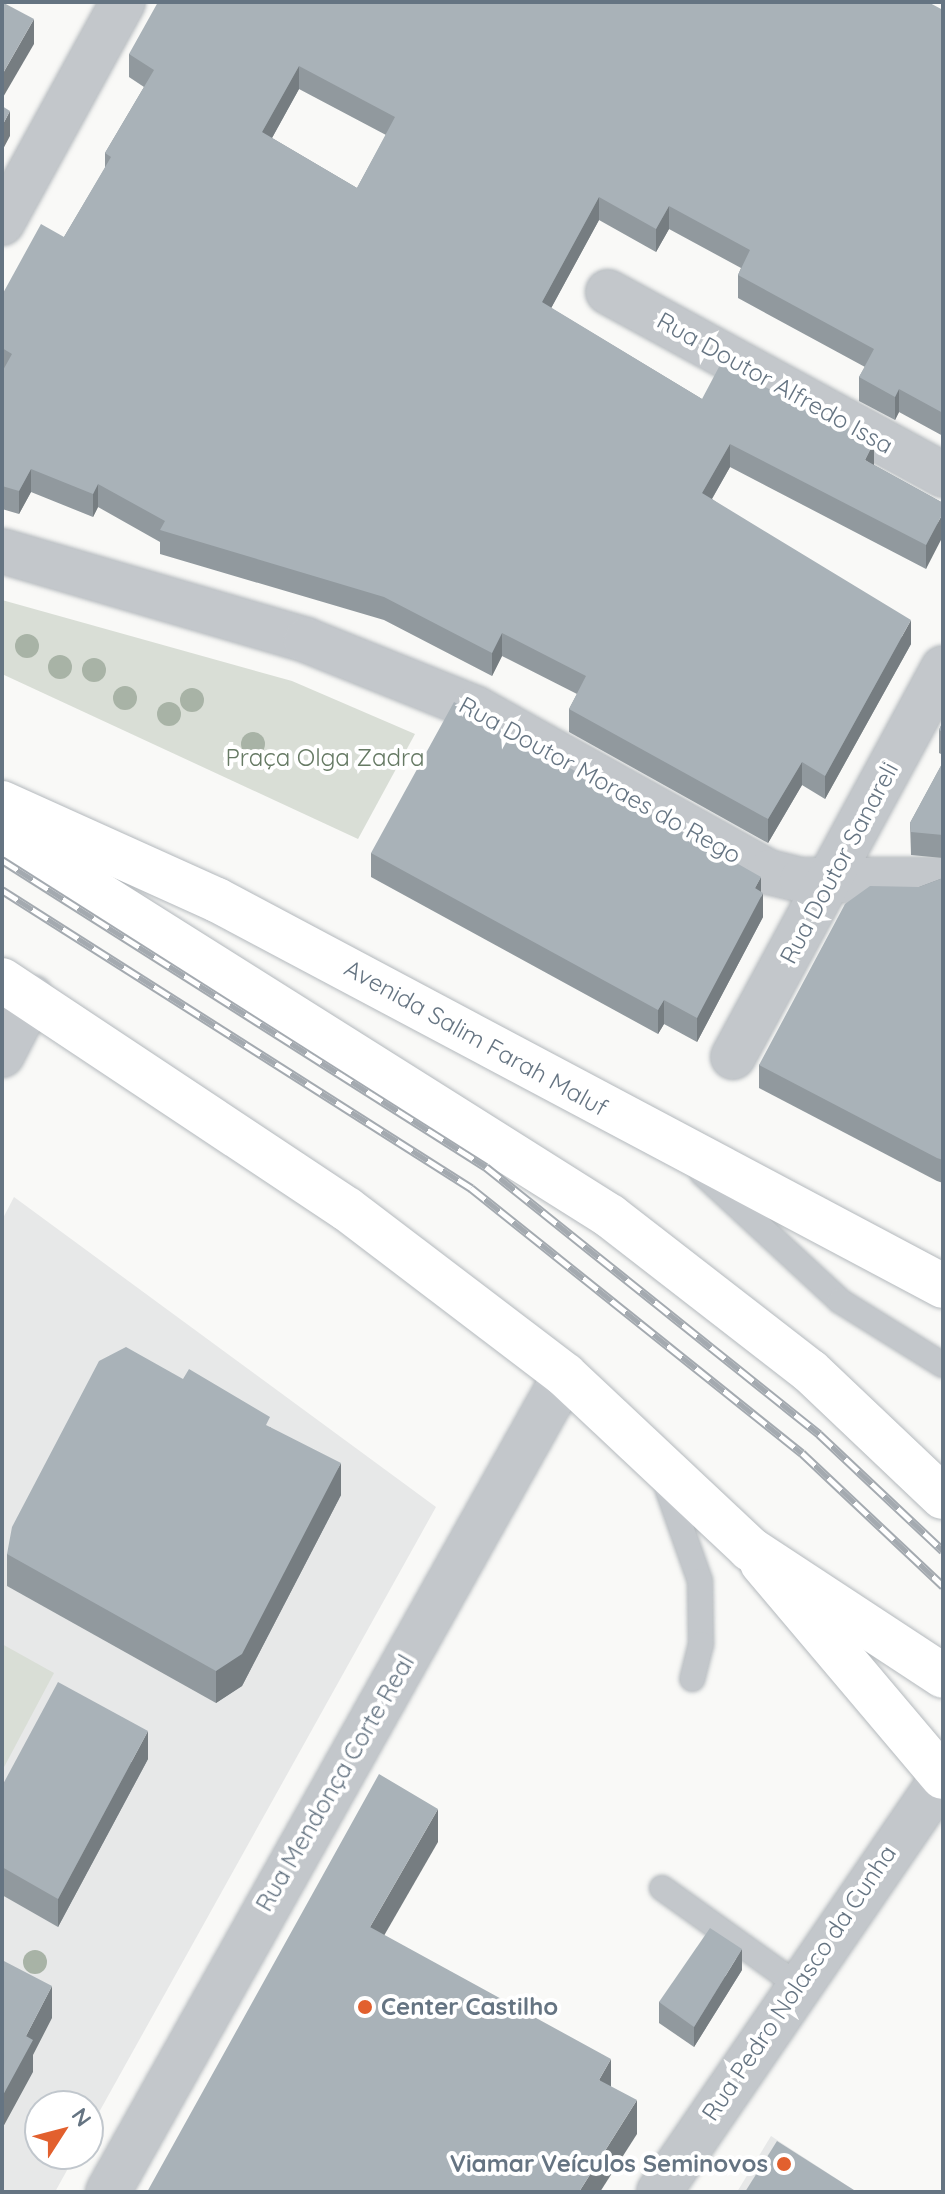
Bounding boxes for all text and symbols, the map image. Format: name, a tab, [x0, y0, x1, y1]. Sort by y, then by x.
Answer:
street label: Rua Doutor Alfredo Issa	[652, 306, 898, 460]
street label: Rua Doutor Moraes do Rego	[454, 690, 746, 870]
park label: Praça Olga Zadra	[226, 744, 424, 772]
street label: Rua Doutor Sanareli	[774, 757, 904, 969]
street label: Avenida Salim Farah Maluf	[339, 954, 613, 1122]
street label: Rua Mendonça Corte Real	[250, 1650, 420, 1916]
street label: Rua Pedro Nolasco da Cunha	[696, 1840, 902, 2126]
place label: Center Castilho	[381, 1993, 558, 2021]
marker: Center Castilho	[356, 1998, 374, 2016]
north arrow	[24, 2090, 104, 2170]
text: N	[66, 2102, 98, 2132]
place label: Viamar Veículos Seminovos	[450, 2150, 768, 2178]
marker: Viamar Veículos Seminovos	[775, 2155, 793, 2173]

